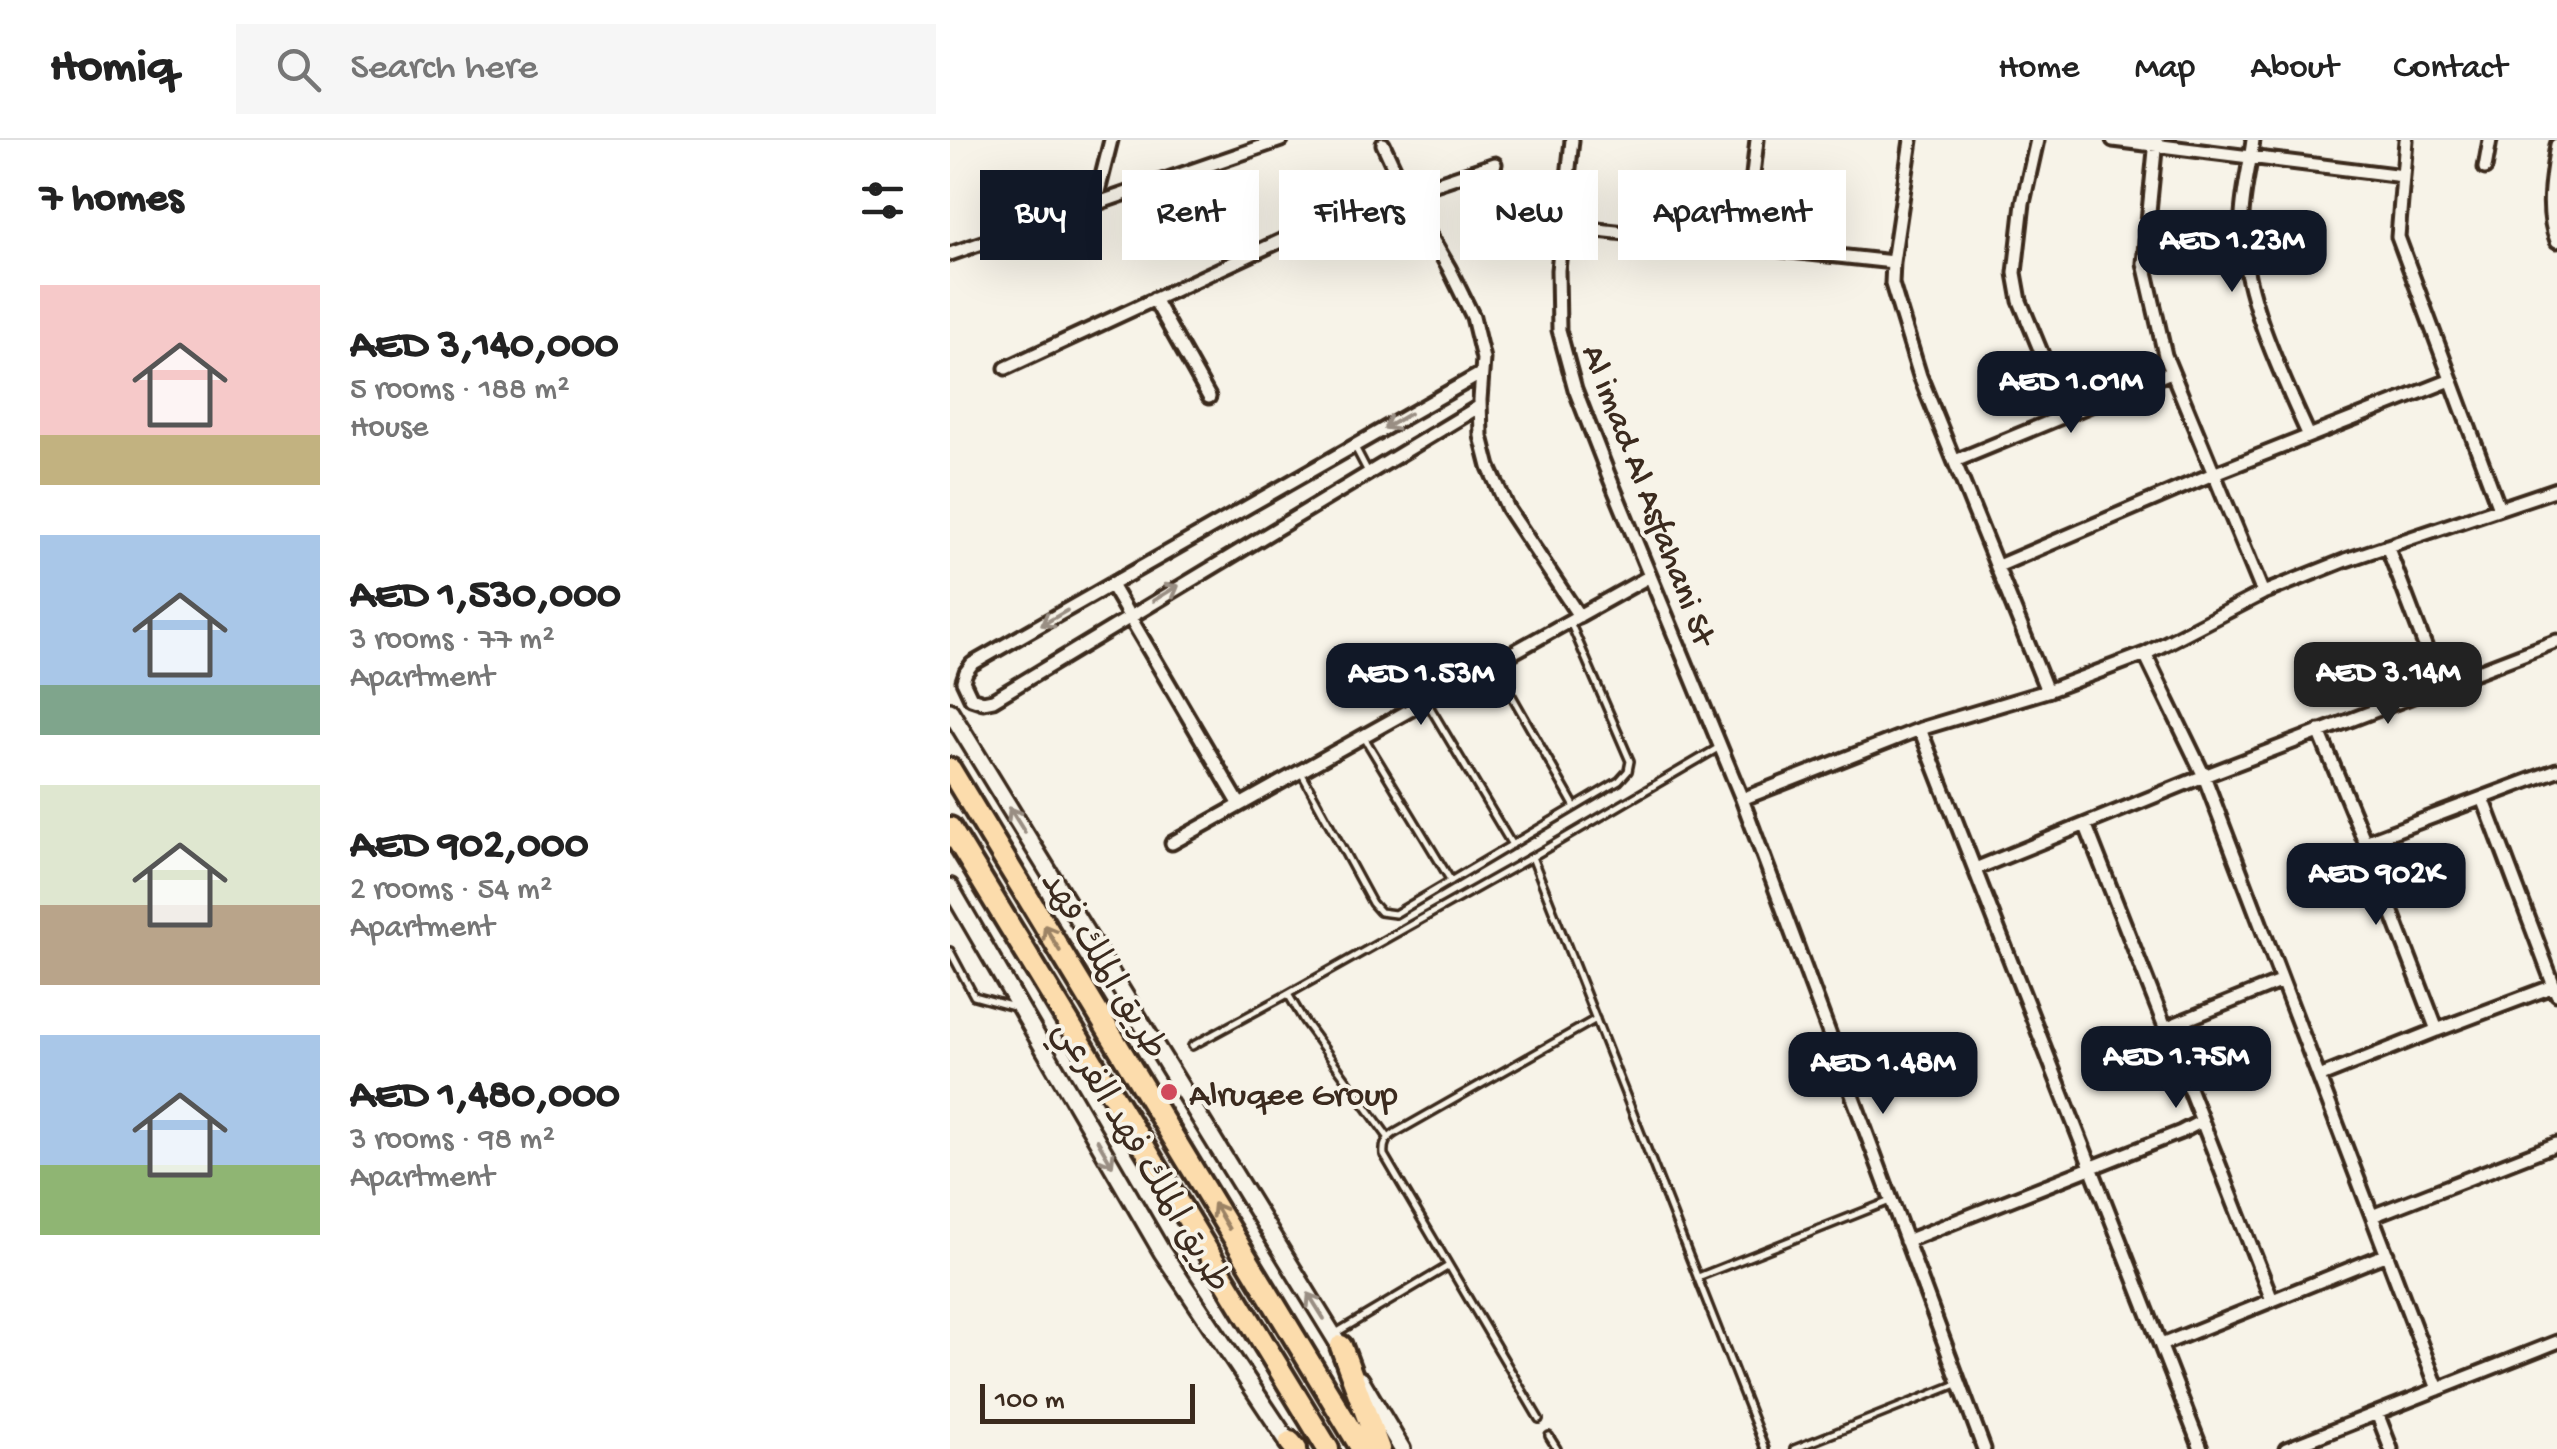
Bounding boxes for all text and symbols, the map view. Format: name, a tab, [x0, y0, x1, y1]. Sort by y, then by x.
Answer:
search box	[236, 24, 936, 114]
text: Homiq	[50, 41, 176, 98]
icon: search	[271, 42, 326, 97]
text: Search here	[351, 47, 538, 91]
text: Home	[1998, 49, 2079, 90]
text: Map	[2134, 49, 2195, 90]
text: About	[2250, 49, 2338, 90]
text: Contact	[2393, 49, 2507, 90]
chip: Buy	[980, 170, 1102, 260]
chip: Rent	[1122, 170, 1259, 260]
chip: Filters	[1279, 170, 1440, 260]
chip: New	[1460, 170, 1598, 260]
chip: Apartment	[1618, 170, 1846, 260]
icon: filters	[855, 173, 910, 228]
text: 7 homes	[40, 176, 183, 225]
pin: AED 1.23M	[2118, 210, 2346, 295]
text: AED 1.23M	[2160, 223, 2304, 261]
text: AED 3,140,000	[350, 323, 619, 372]
icon: home	[120, 325, 240, 445]
street label: Al imad Al Asfahani St	[1570, 340, 1723, 655]
pin: AED 1.01M	[1957, 351, 2185, 436]
text: AED 1.01M	[1999, 364, 2143, 402]
text: 5 rooms · 188 m²	[350, 372, 570, 410]
text: House	[350, 410, 428, 448]
one-way arrow	[1383, 412, 1413, 432]
text: AED 1,530,000	[350, 573, 621, 622]
icon: home	[120, 575, 240, 695]
one-way arrow	[1151, 583, 1180, 604]
one-way arrow	[1040, 608, 1070, 628]
text: 3 rooms · 77 m²	[350, 622, 555, 660]
pin: AED 3.14M	[2274, 642, 2502, 727]
pin: AED 1.53M	[1307, 643, 1535, 728]
text: AED 3.14M	[2316, 655, 2460, 693]
text: AED 1.53M	[1348, 656, 1494, 694]
text: Apartment	[350, 660, 494, 698]
one-way arrow	[1007, 806, 1027, 835]
text: AED 902,000	[350, 823, 589, 872]
icon: home	[120, 825, 240, 945]
pin: AED 902K	[2273, 843, 2479, 928]
text: AED 902K	[2309, 856, 2443, 894]
street label: طريق الملك فهد	[1029, 865, 1174, 1069]
text: 2 rooms · 54 m²	[350, 872, 552, 910]
text: Apartment	[350, 910, 494, 948]
one-way arrow	[1042, 924, 1062, 953]
street label: طريق الملك فهد الفرعي	[1037, 1014, 1237, 1304]
pin: AED 1.75M	[2062, 1026, 2290, 1111]
pin: AED 1.48M	[1769, 1032, 1997, 1117]
text: AED 1.75M	[2103, 1039, 2249, 1077]
text: AED 1.48M	[1810, 1045, 1956, 1083]
text: AED 1,480,000	[350, 1073, 620, 1122]
icon: home	[120, 1075, 240, 1195]
place label: Alruqee Group	[1189, 1077, 1398, 1118]
marker: Alruqee Group	[1158, 1081, 1180, 1103]
text: 3 rooms · 98 m²	[350, 1122, 555, 1160]
one-way arrow	[1095, 1138, 1115, 1166]
text: Apartment	[350, 1160, 494, 1198]
one-way arrow	[1210, 1202, 1231, 1231]
one-way arrow	[1306, 1292, 1326, 1321]
scale bar	[980, 1379, 1195, 1424]
text: 100 m	[995, 1385, 1065, 1418]

